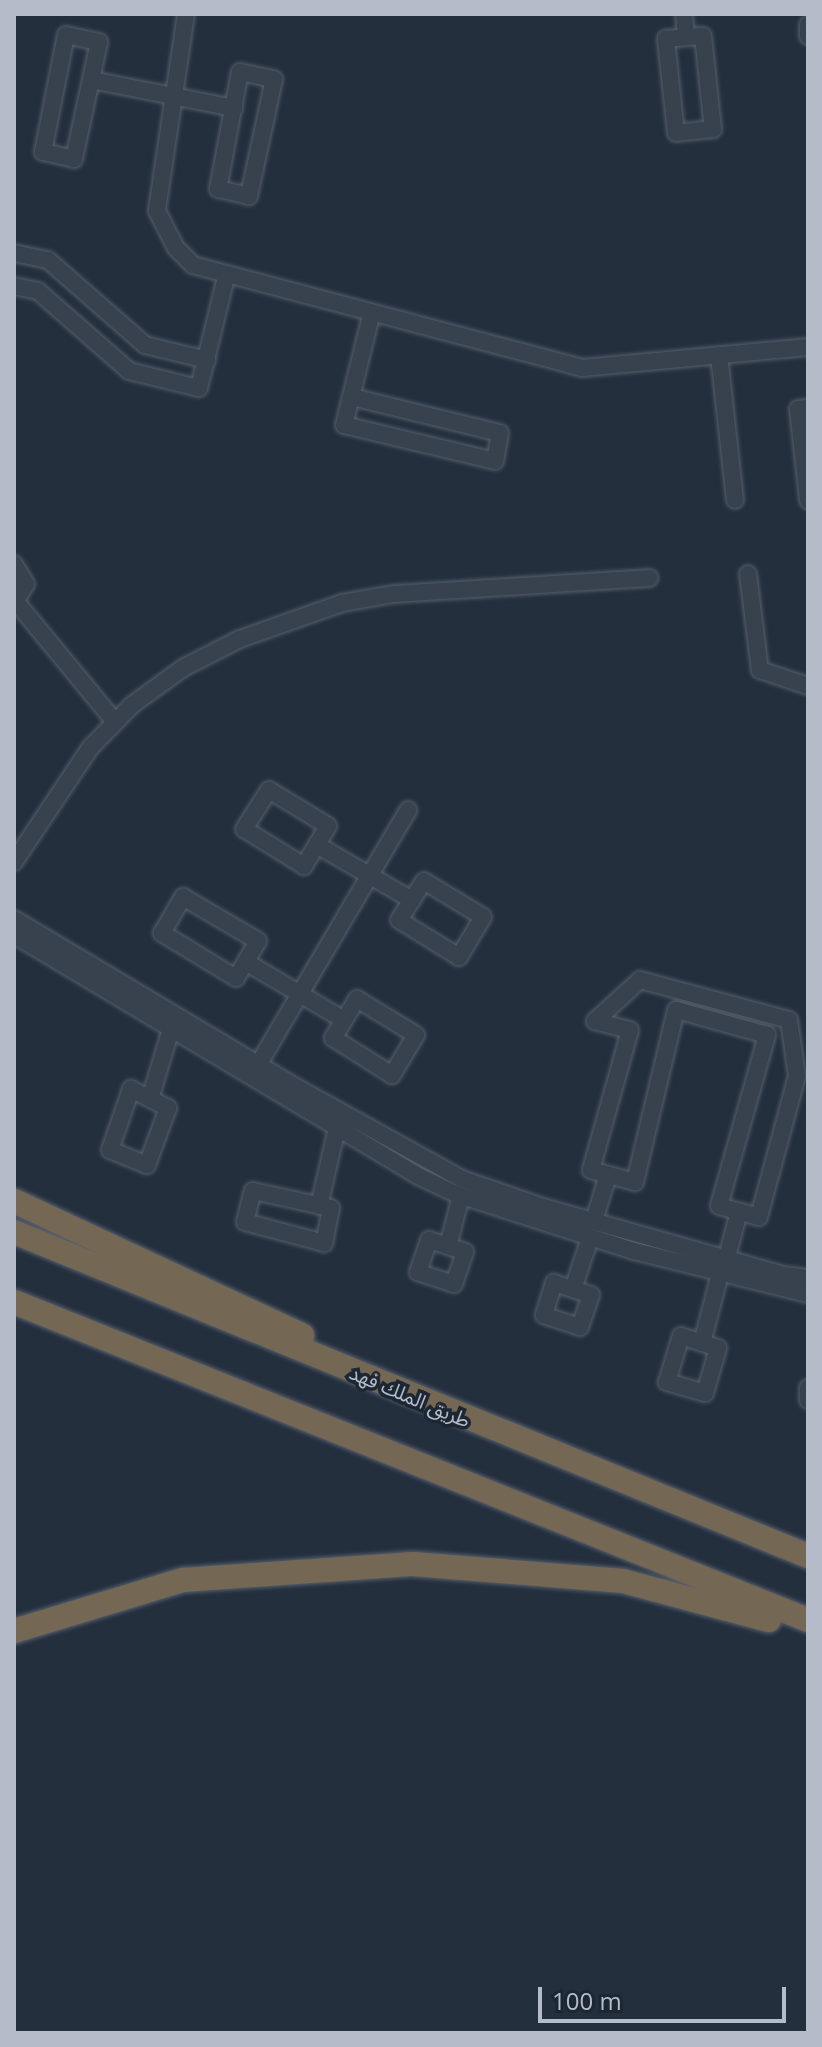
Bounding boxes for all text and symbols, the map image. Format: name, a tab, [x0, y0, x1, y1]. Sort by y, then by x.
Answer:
street label: طريق الملك فهد	[346, 1360, 474, 1432]
scale bar	[542, 1971, 790, 2021]
text: 100 m	[552, 1984, 622, 2017]

